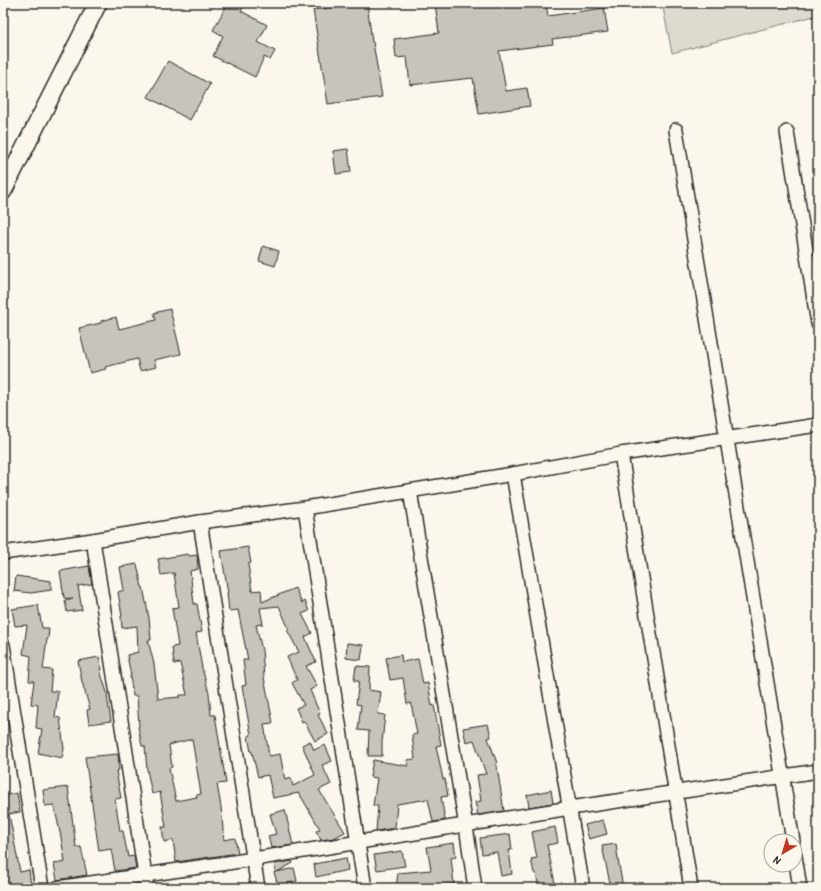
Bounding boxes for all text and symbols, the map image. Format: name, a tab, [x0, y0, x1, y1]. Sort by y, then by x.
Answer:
north arrow	[763, 833, 803, 873]
text: N	[770, 853, 783, 868]

